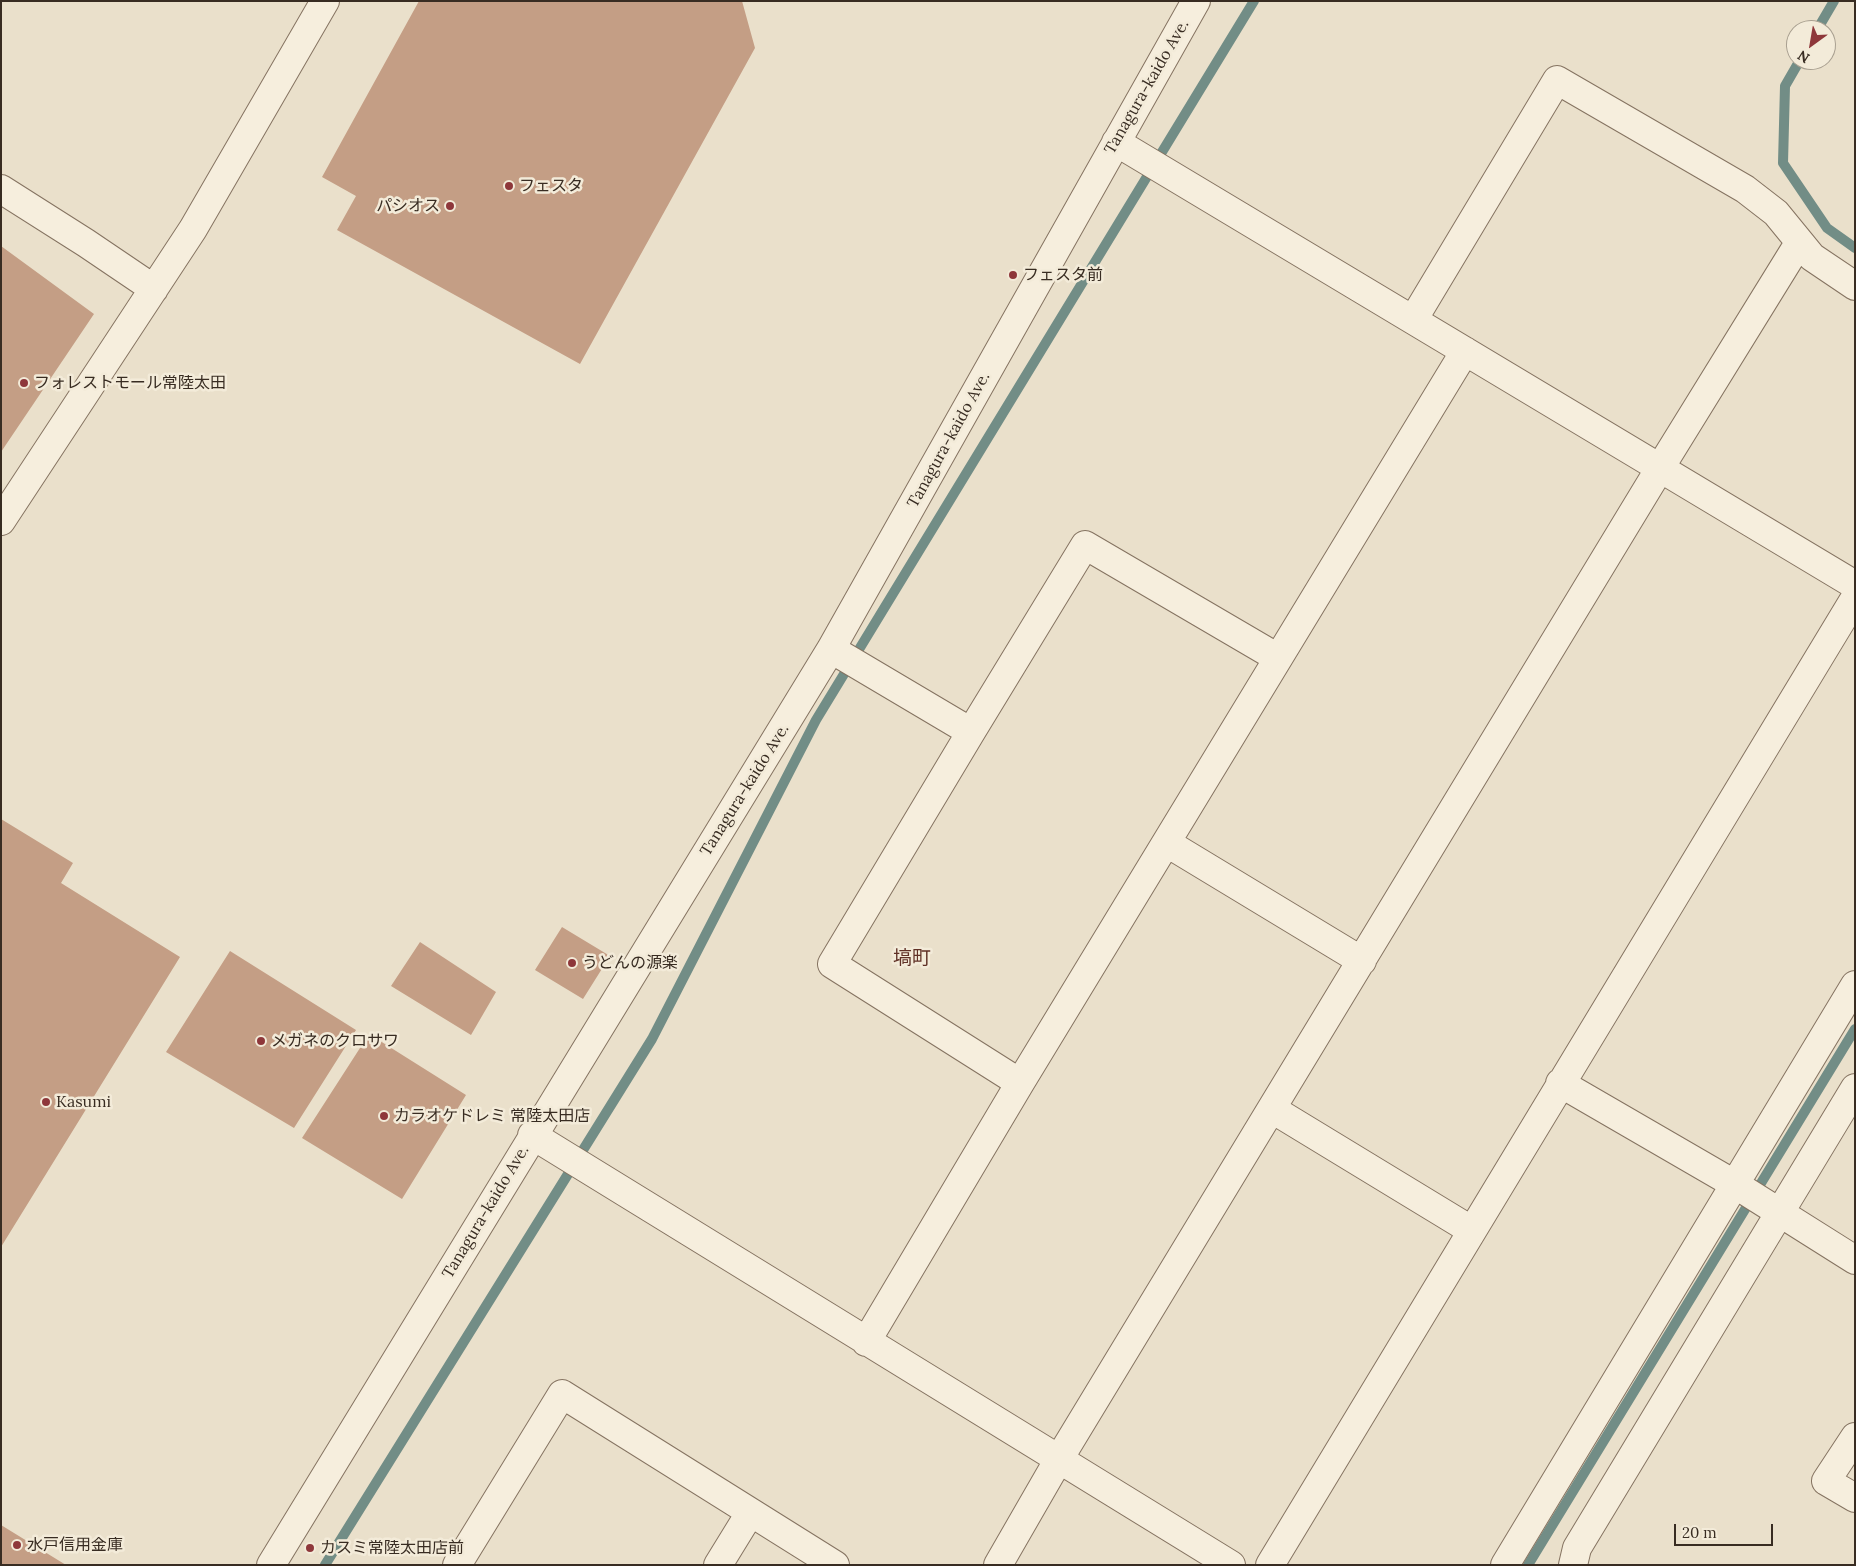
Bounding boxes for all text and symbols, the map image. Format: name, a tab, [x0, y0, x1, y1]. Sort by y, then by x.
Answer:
street label: Tanagura-kaido Ave.	[1101, 16, 1193, 158]
north arrow	[1786, 20, 1836, 70]
text: N	[1794, 46, 1813, 67]
place label: フェスタ	[519, 176, 583, 196]
marker: フェスタ	[503, 180, 515, 192]
place label: パシオス	[376, 196, 440, 216]
marker: パシオス	[444, 200, 456, 212]
place label: フェスタ前	[1023, 265, 1103, 285]
marker: フェスタ前	[1007, 269, 1019, 281]
street label: Tanagura-kaido Ave.	[904, 369, 994, 511]
place label: フォレストモール常陸太田	[34, 373, 226, 393]
marker: フォレストモール常陸太田	[18, 377, 30, 389]
street label: Tanagura-kaido Ave.	[697, 720, 793, 860]
district label: 塙町	[893, 948, 931, 970]
place label: うどんの源楽	[582, 953, 678, 973]
marker: うどんの源楽	[566, 957, 578, 969]
place label: メガネのクロサワ	[271, 1031, 399, 1051]
marker: メガネのクロサワ	[255, 1035, 267, 1047]
place label: Kasumi	[56, 1092, 111, 1112]
marker: Kasumi	[40, 1096, 52, 1108]
place label: カラオケドレミ 常陸太田店	[394, 1106, 590, 1126]
marker: カラオケドレミ 常陸太田店	[378, 1110, 390, 1122]
street label: Tanagura-kaido Ave.	[439, 1142, 533, 1282]
scale bar	[1676, 1514, 1775, 1546]
text: 20 m	[1682, 1523, 1717, 1542]
place label: 水戸信用金庫	[27, 1535, 123, 1555]
place label: カスミ常陸太田店前	[320, 1538, 464, 1558]
marker: 水戸信用金庫	[11, 1539, 23, 1551]
marker: カスミ常陸太田店前	[304, 1542, 316, 1554]

